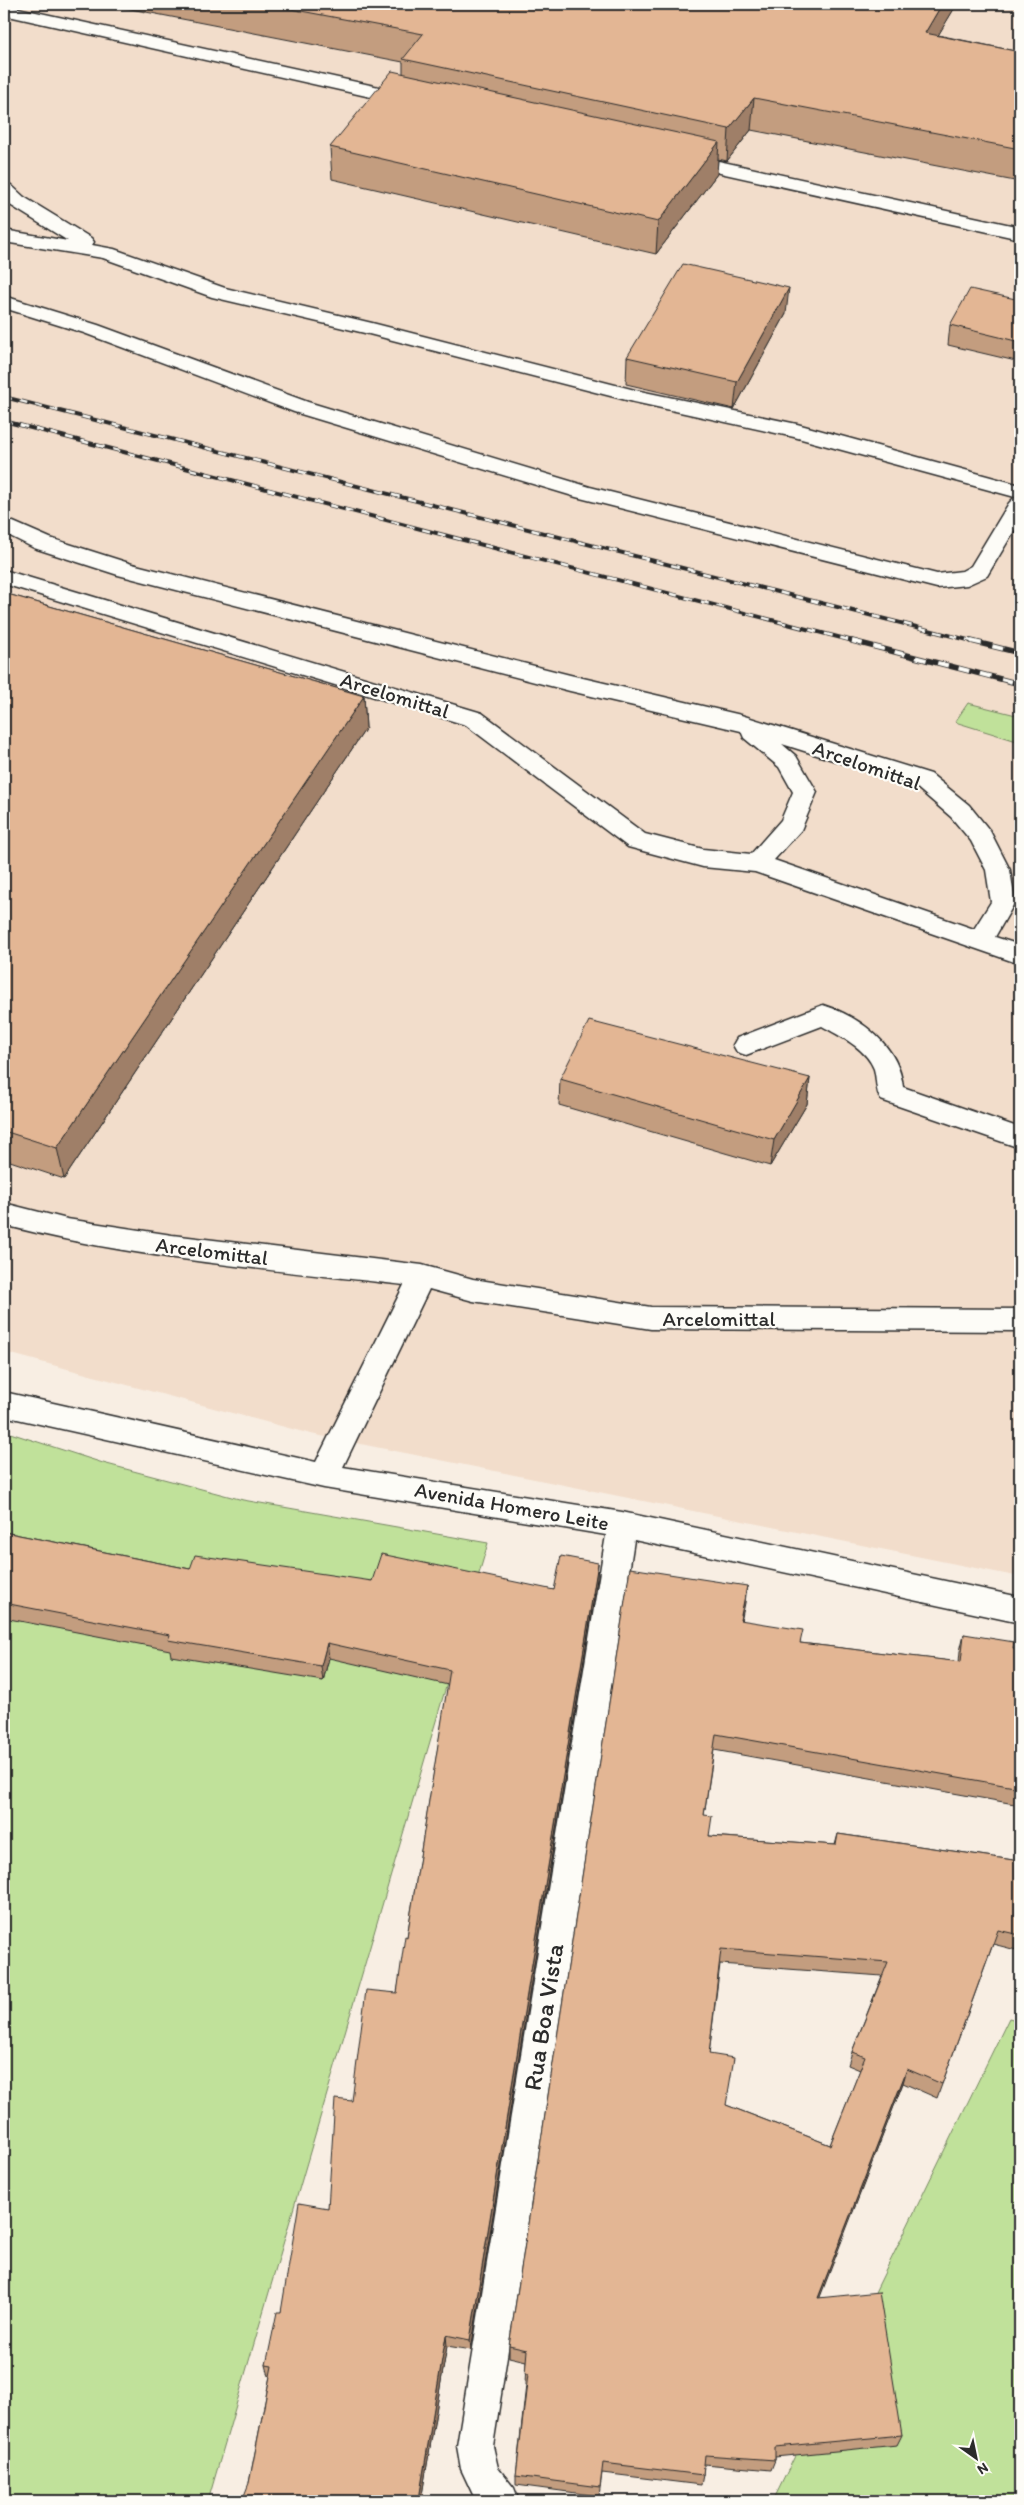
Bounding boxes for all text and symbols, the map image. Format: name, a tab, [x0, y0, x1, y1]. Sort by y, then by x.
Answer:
street label: Arcelomittal	[337, 667, 453, 723]
street label: Arcelomittal	[810, 735, 924, 795]
street label: Arcelomittal	[154, 1232, 270, 1270]
street label: Arcelomittal	[663, 1306, 775, 1331]
street label: Avenida Homero Leite	[413, 1477, 611, 1535]
street label: Rua Boa Vista	[517, 1941, 569, 2093]
north arrow	[952, 2432, 1002, 2482]
text: N	[974, 2459, 991, 2478]

